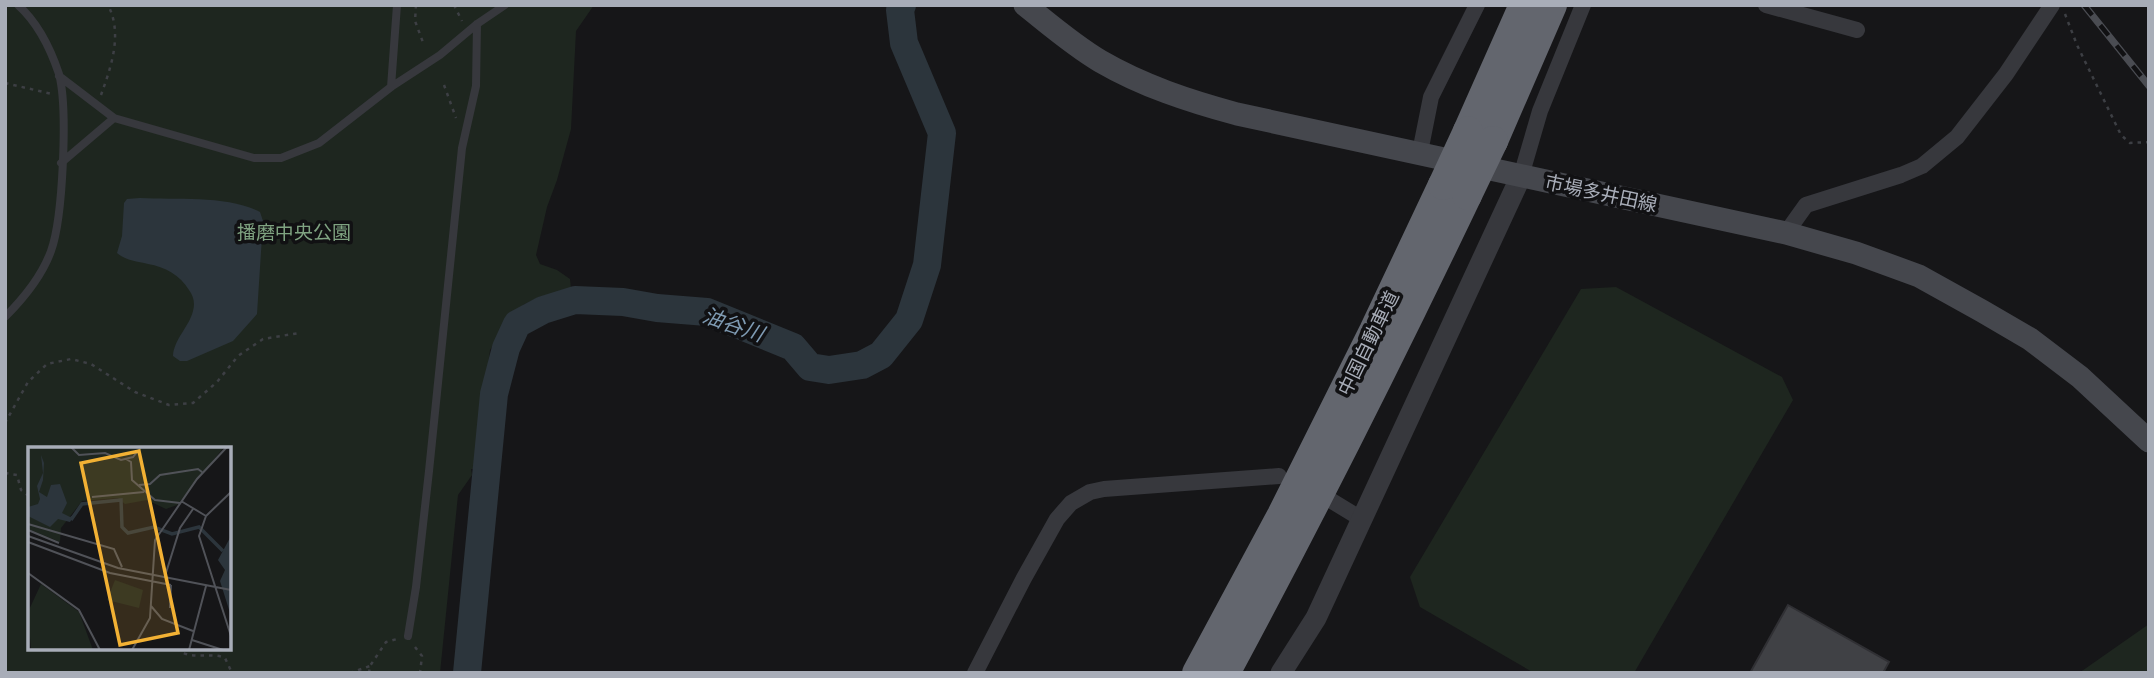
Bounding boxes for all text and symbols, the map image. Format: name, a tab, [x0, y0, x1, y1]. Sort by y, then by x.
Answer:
street label: 市場多井田線	[1543, 169, 1659, 217]
park label: 播磨中央公園	[237, 220, 351, 244]
street label: 中国自動車道	[1332, 287, 1404, 399]
water label: 油谷川	[699, 301, 770, 348]
inset map	[28, 447, 231, 650]

